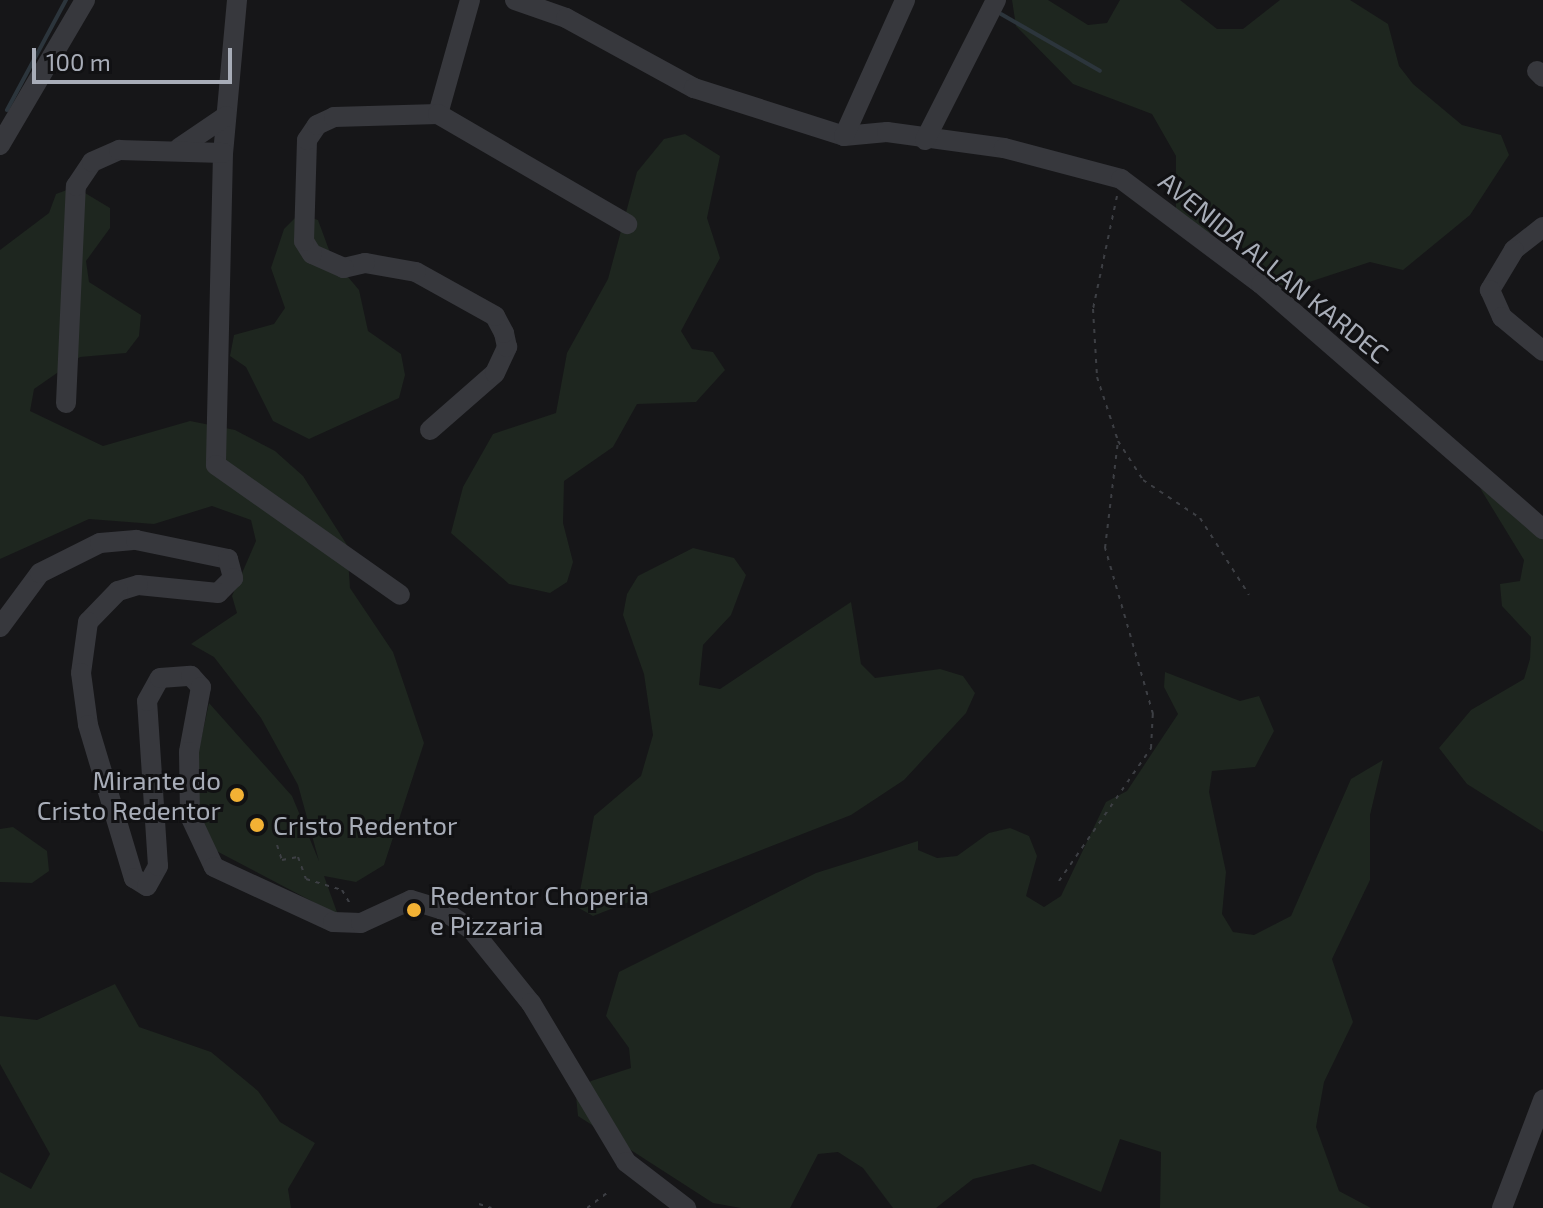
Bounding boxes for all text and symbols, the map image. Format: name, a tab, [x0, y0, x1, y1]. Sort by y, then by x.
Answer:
scale bar	[36, 32, 236, 82]
text: 100 m	[46, 47, 111, 76]
street label: AVENIDA ALLAN KARDEC	[1153, 164, 1395, 370]
place label: Mirante do Cristo Redentor	[37, 764, 221, 826]
marker: Mirante do Cristo Redentor	[228, 786, 246, 804]
place label: Cristo Redentor	[273, 809, 457, 841]
marker: Cristo Redentor	[248, 816, 266, 834]
place label: Redentor Choperia e Pizzaria	[430, 879, 650, 940]
marker: Redentor Choperia e Pizzaria	[405, 901, 423, 919]

